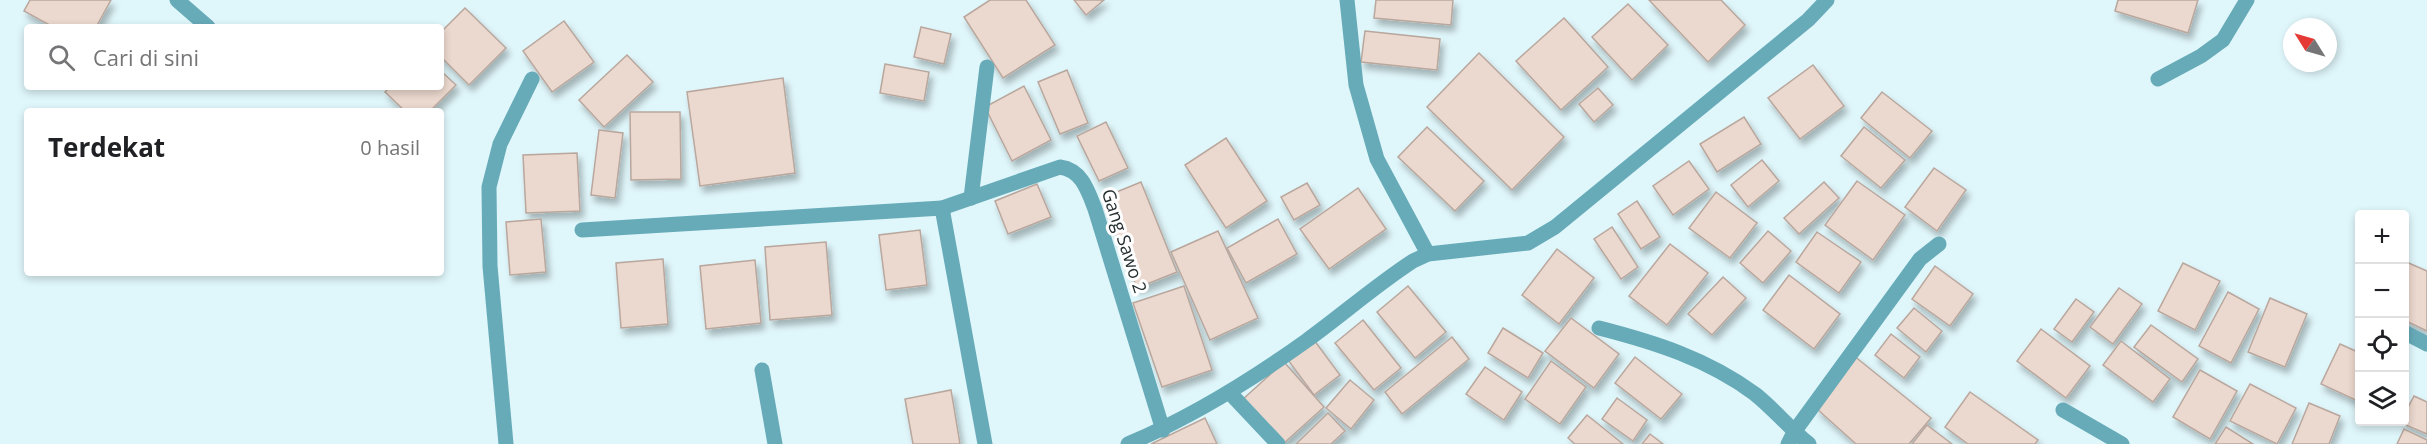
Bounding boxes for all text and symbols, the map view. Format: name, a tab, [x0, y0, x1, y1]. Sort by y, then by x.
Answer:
north arrow	[2283, 18, 2337, 72]
search box	[24, 24, 444, 90]
icon: search	[45, 41, 78, 74]
text: Cari di sini	[93, 42, 199, 72]
text: Terdekat	[48, 129, 165, 165]
text: 0 hasil	[360, 134, 420, 161]
street label: Gang Sawo 2	[1097, 186, 1153, 296]
map controls	[2355, 210, 2409, 426]
button: +	[2355, 210, 2409, 264]
button: −	[2355, 264, 2409, 318]
button: locate	[2355, 318, 2409, 372]
button: layers	[2355, 372, 2409, 426]

